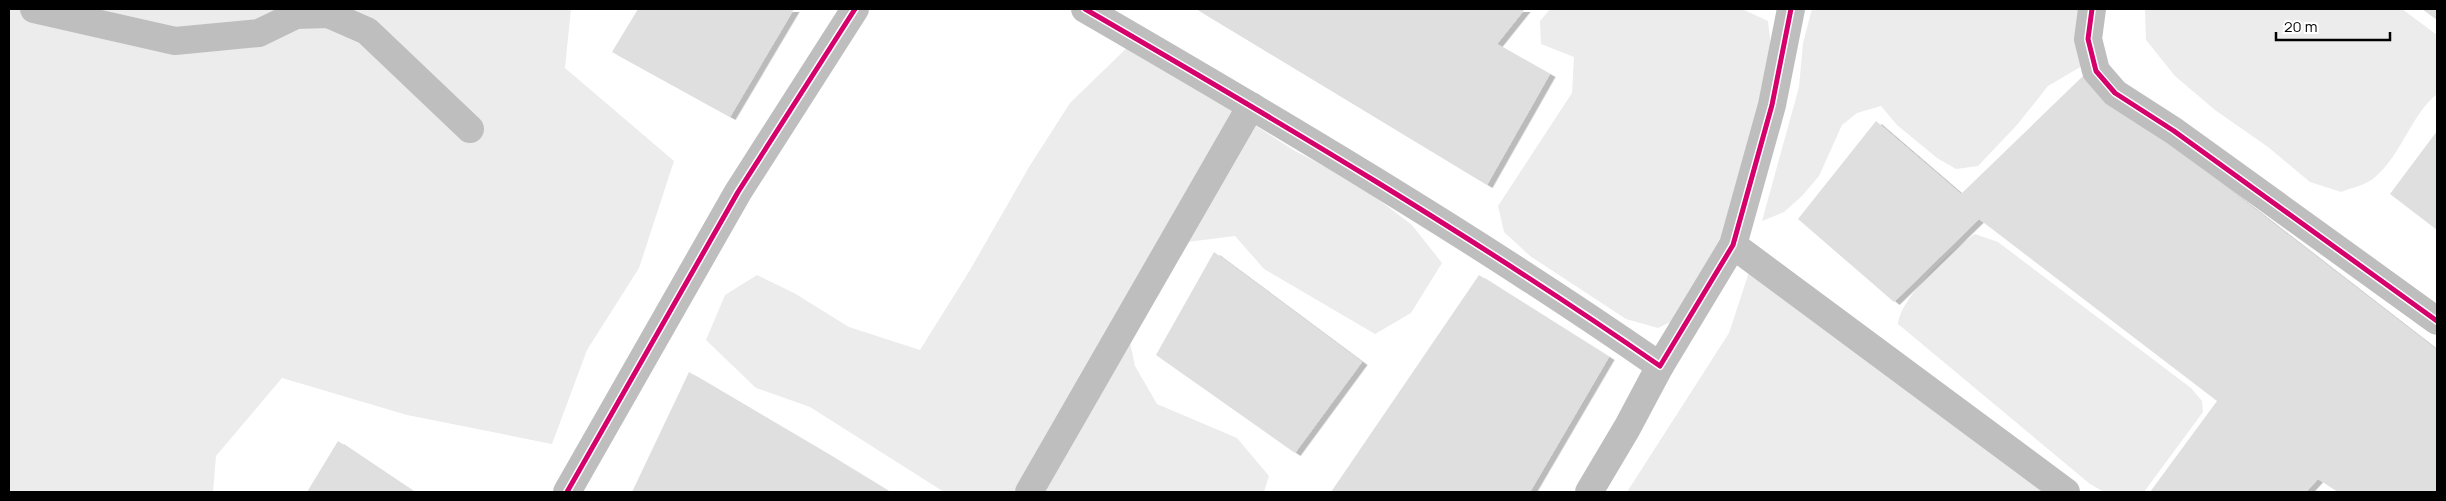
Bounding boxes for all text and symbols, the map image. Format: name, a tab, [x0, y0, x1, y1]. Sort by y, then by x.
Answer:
scale bar	[2276, 10, 2390, 42]
text: 20 m	[2284, 16, 2317, 37]

